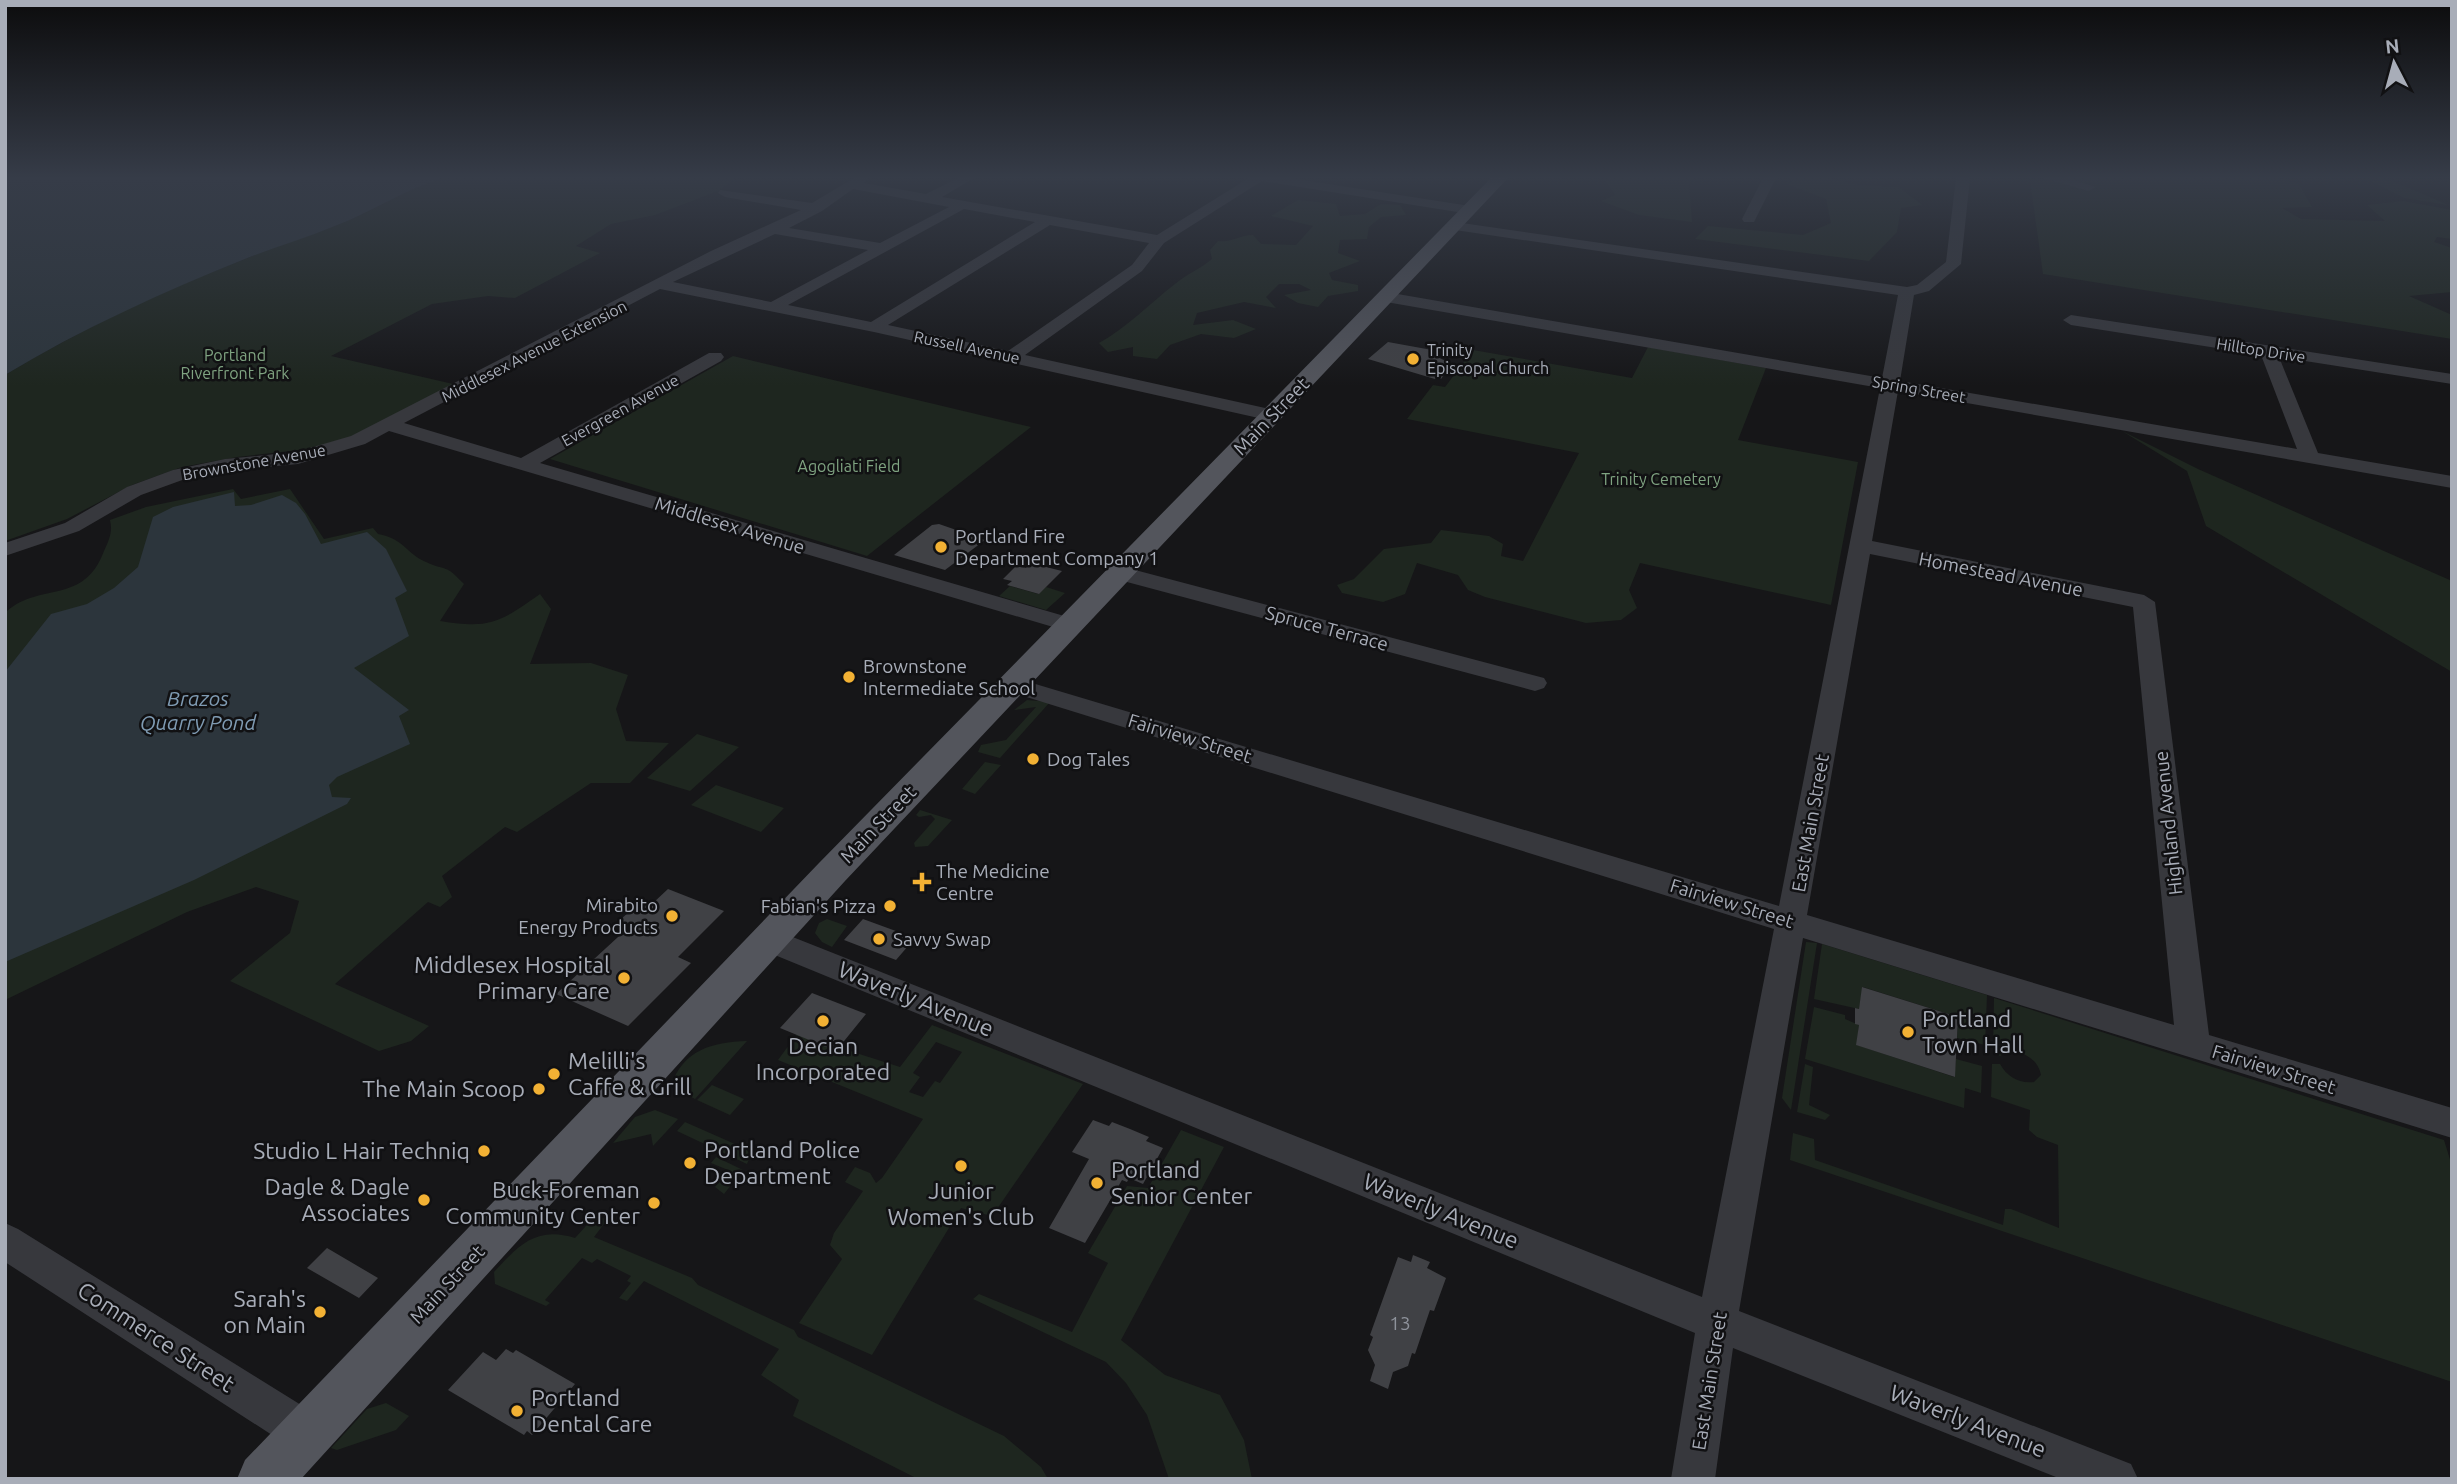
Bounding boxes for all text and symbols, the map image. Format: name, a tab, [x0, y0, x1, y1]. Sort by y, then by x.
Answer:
north arrow	[2359, 28, 2429, 98]
text: N	[2384, 34, 2400, 58]
street label: Middlesex Avenue Extension	[438, 296, 630, 406]
street label: Russell Avenue	[912, 327, 1022, 367]
street label: Hilltop Drive	[2215, 334, 2307, 366]
place label: Trinity Episcopal Church	[1427, 341, 1549, 377]
park label: Portland Riverfront Park	[181, 346, 289, 382]
marker: Trinity Episcopal Church	[1405, 351, 1421, 367]
street label: Evergreen Avenue	[558, 370, 682, 450]
street label: Main Street	[1229, 372, 1314, 459]
street label: Spring Street	[1871, 372, 1968, 406]
street label: Brownstone Avenue	[181, 441, 327, 483]
park label: Agogliati Field	[798, 457, 900, 475]
park label: Trinity Cemetery	[1601, 470, 1721, 488]
street label: Middlesex Avenue	[652, 492, 808, 558]
place label: Portland Fire Department Company 1	[955, 525, 1159, 569]
marker: Portland Fire Department Company 1	[933, 539, 949, 555]
street label: Homestead Avenue	[1917, 547, 2085, 601]
street label: Spruce Terrace	[1263, 601, 1391, 655]
place label: Brownstone Intermediate School	[863, 655, 1035, 699]
marker: Brownstone Intermediate School	[841, 669, 857, 685]
water label: Brazos Quarry Pond	[140, 686, 258, 735]
street label: Fairview Street	[1126, 709, 1255, 767]
place label: Dog Tales	[1047, 748, 1130, 770]
street label: Highland Avenue	[2149, 750, 2187, 896]
marker: Dog Tales	[1025, 751, 1041, 767]
street label: East Main Street	[1787, 752, 1833, 894]
street label: Main Street	[836, 780, 921, 867]
place label: The Medicine Centre	[936, 860, 1050, 904]
marker: The Medicine Centre	[914, 874, 930, 890]
street label: Fairview Street	[1668, 874, 1797, 932]
place label: Mirabito Energy Products	[518, 894, 658, 938]
place label: Fabian's Pizza	[761, 895, 876, 917]
marker: Fabian's Pizza	[882, 898, 898, 914]
marker: Mirabito Energy Products	[664, 908, 680, 924]
place label: Savvy Swap	[893, 928, 991, 950]
marker: Savvy Swap	[871, 931, 887, 947]
place label: Middlesex Hospital Primary Care	[414, 952, 610, 1003]
street label: Waverly Avenue	[835, 956, 997, 1041]
marker: Middlesex Hospital Primary Care	[616, 970, 632, 986]
place label: Portland Town Hall	[1922, 1006, 2023, 1057]
marker: Decian Incorporated	[815, 1013, 831, 1029]
marker: Portland Town Hall	[1900, 1024, 1916, 1040]
place label: Decian Incorporated	[756, 1033, 890, 1084]
street label: Fairview Street	[2210, 1040, 2339, 1098]
place label: Melilli's Caffe & Grill	[568, 1048, 691, 1099]
marker: Melilli's Caffe & Grill	[546, 1066, 562, 1082]
place label: The Main Scoop	[362, 1076, 525, 1101]
marker: The Main Scoop	[531, 1081, 547, 1097]
place label: Portland Police Department	[704, 1137, 860, 1188]
place label: Studio L Hair Techniq	[253, 1138, 470, 1163]
marker: Studio L Hair Techniq	[476, 1143, 492, 1159]
marker: Portland Police Department	[682, 1155, 698, 1171]
place label: Portland Senior Center	[1111, 1157, 1253, 1208]
marker: Junior Women's Club	[953, 1158, 969, 1174]
street label: Waverly Avenue	[1360, 1168, 1522, 1253]
place label: Dagle & Dagle Associates	[264, 1174, 410, 1225]
marker: Portland Senior Center	[1089, 1175, 1105, 1191]
place label: Buck-Foreman Community Center	[445, 1177, 640, 1228]
place label: Junior Women's Club	[887, 1178, 1035, 1229]
marker: Dagle & Dagle Associates	[416, 1192, 432, 1208]
marker: Buck-Foreman Community Center	[646, 1195, 662, 1211]
street label: Main Street	[405, 1240, 489, 1328]
street label: Commerce Street	[73, 1277, 239, 1396]
place label: Sarah's on Main	[224, 1286, 306, 1337]
marker: Sarah's on Main	[312, 1304, 328, 1320]
street label: East Main Street	[1687, 1310, 1731, 1452]
house number: 13	[1389, 1312, 1411, 1334]
street label: Waverly Avenue	[1887, 1379, 2050, 1462]
place label: Portland Dental Care	[531, 1385, 653, 1436]
marker: Portland Dental Care	[509, 1403, 525, 1419]

